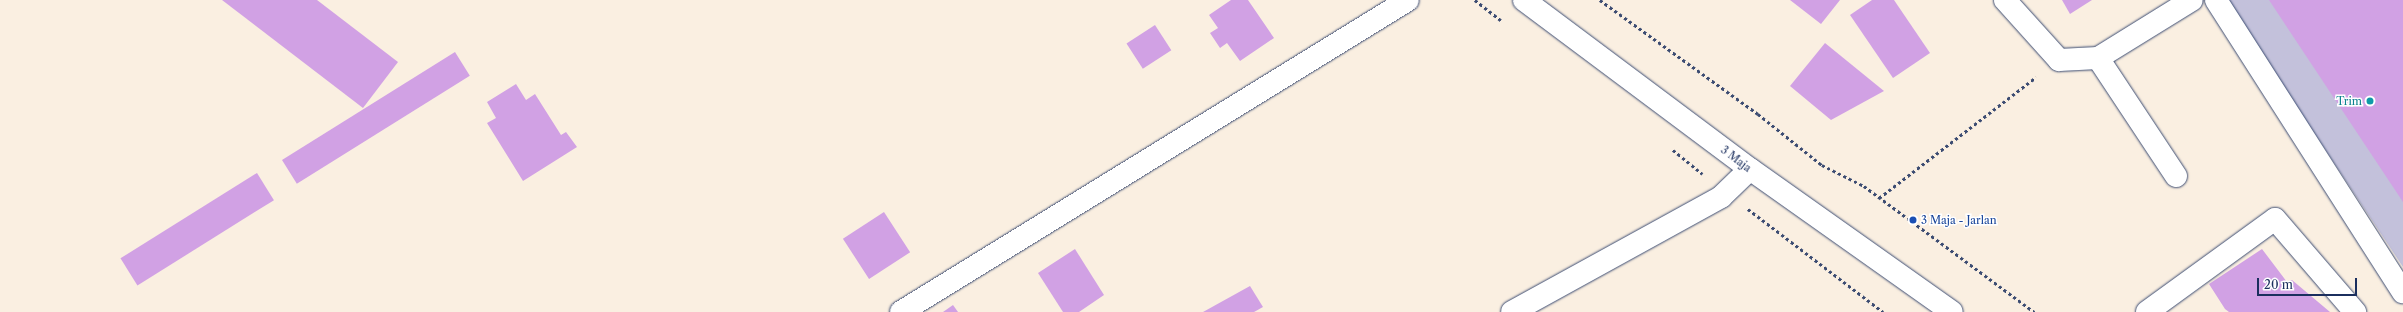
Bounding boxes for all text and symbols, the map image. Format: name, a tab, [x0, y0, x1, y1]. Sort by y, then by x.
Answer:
place label: Trim	[2336, 94, 2362, 108]
marker: Trim	[2365, 96, 2375, 106]
street label: 3 Maja	[1718, 143, 1754, 175]
place label: 3 Maja - Jarlan	[1921, 213, 1997, 227]
marker: 3 Maja - Jarlan	[1908, 215, 1918, 225]
scale bar	[2259, 270, 2359, 296]
text: 20 m	[2264, 277, 2293, 292]

